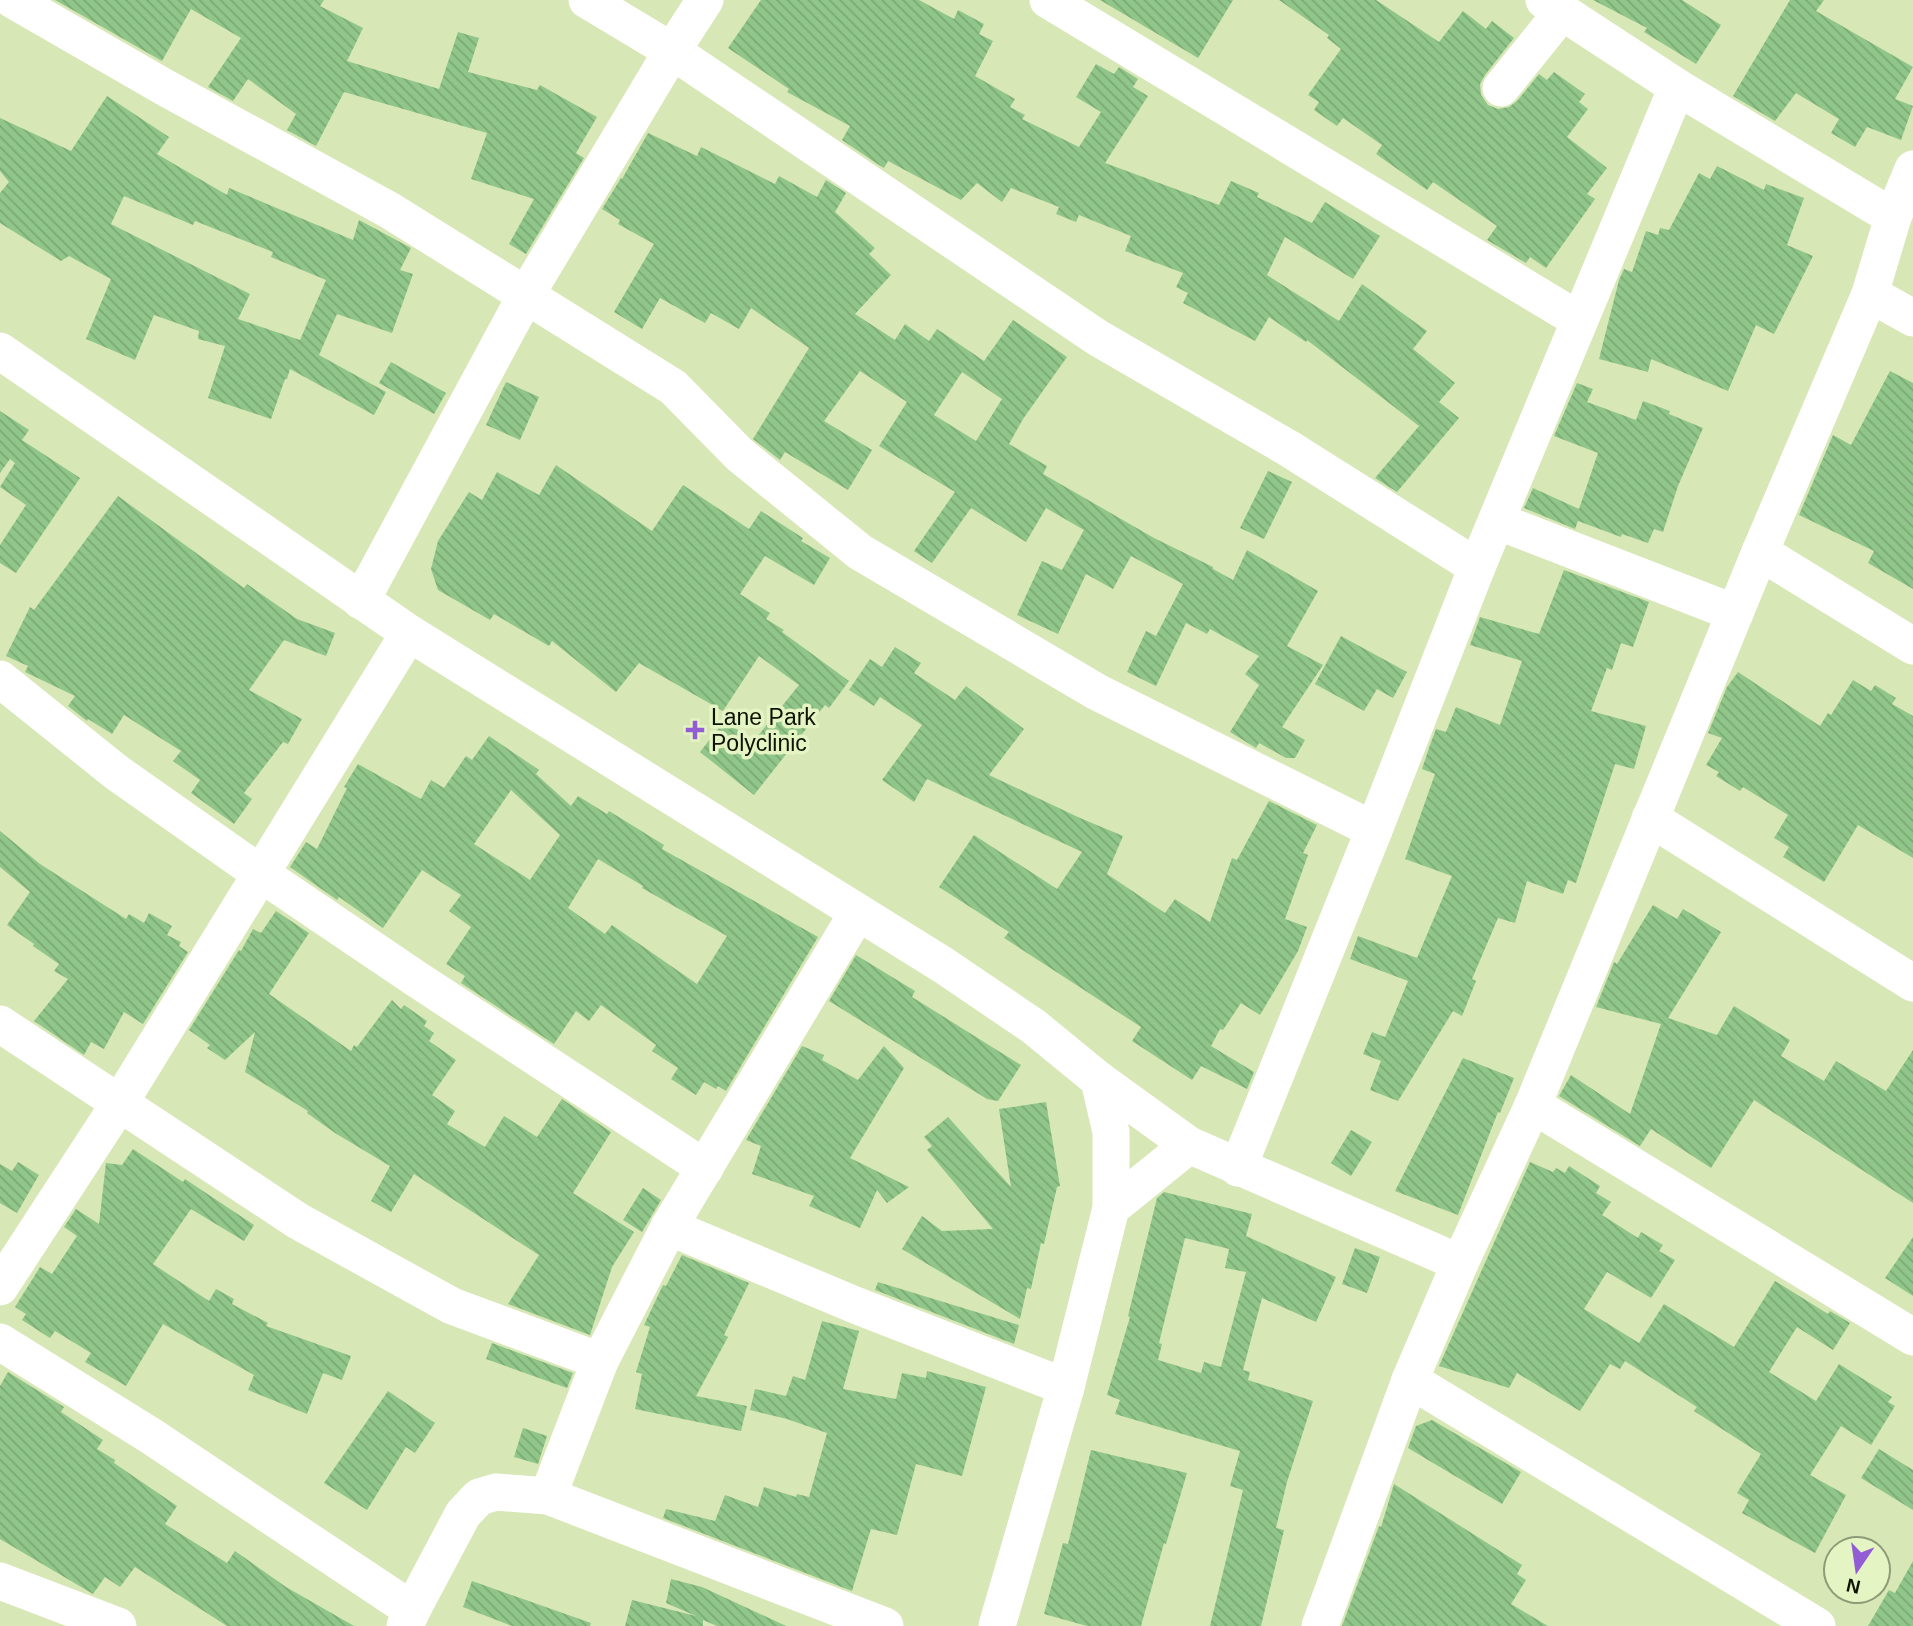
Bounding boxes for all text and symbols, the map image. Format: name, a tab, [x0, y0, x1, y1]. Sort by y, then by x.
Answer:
place label: Lane Park Polyclinic	[711, 704, 816, 756]
marker: Lane Park Polyclinic	[685, 720, 705, 740]
north arrow	[1822, 1535, 1892, 1605]
text: N	[1844, 1574, 1862, 1598]

